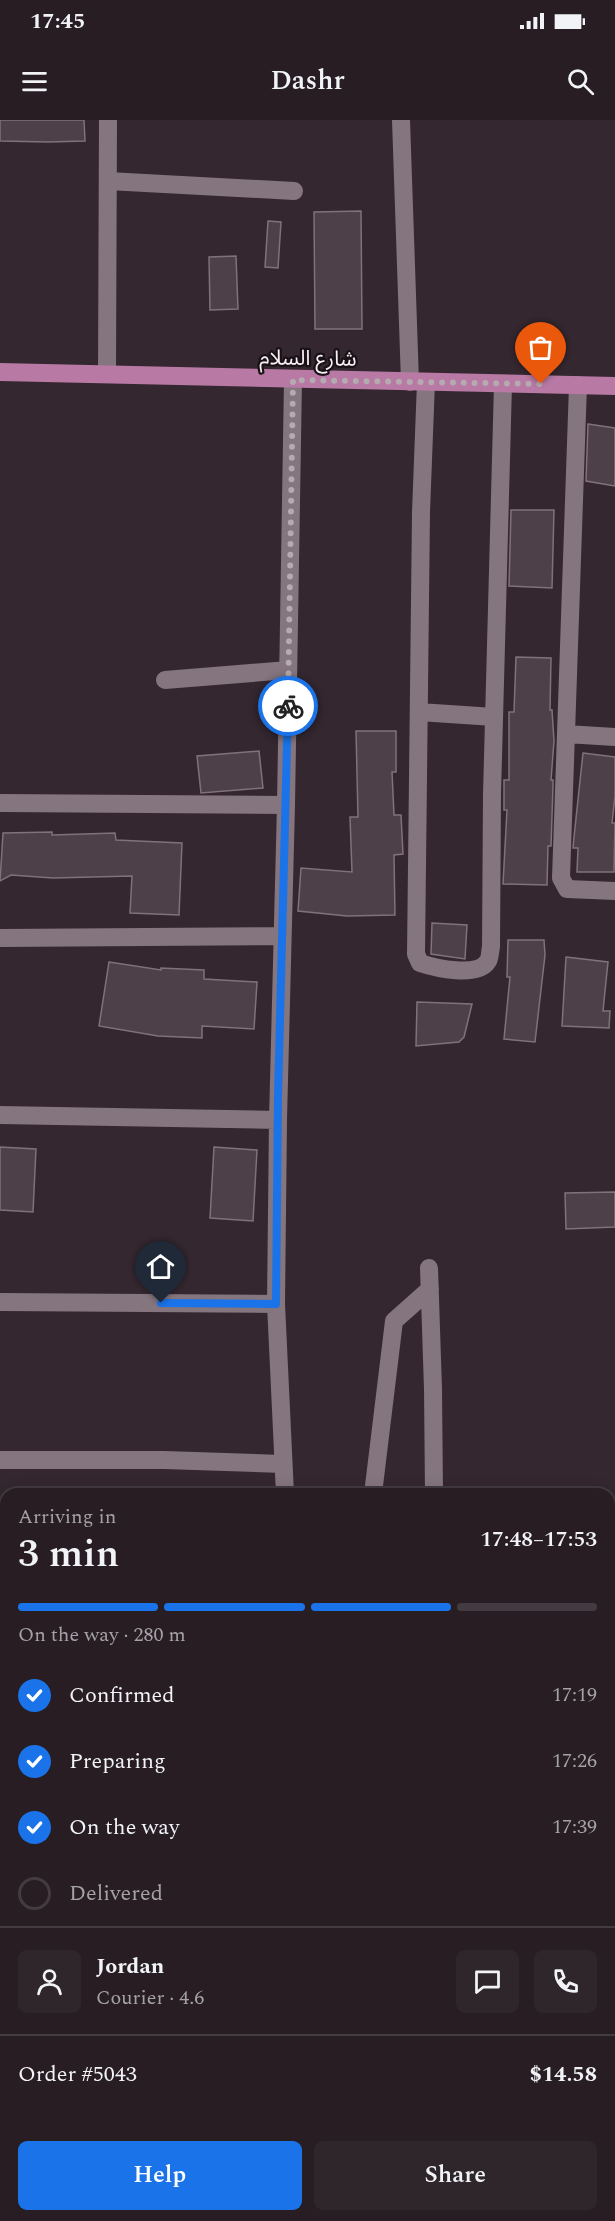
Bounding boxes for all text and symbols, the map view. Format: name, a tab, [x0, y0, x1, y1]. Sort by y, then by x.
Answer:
text: 17:45	[30, 5, 85, 38]
text: Dashr	[270, 60, 345, 102]
icon: menu	[18, 65, 51, 98]
icon: search	[564, 65, 597, 98]
pin	[515, 322, 566, 384]
icon: bag	[524, 331, 557, 364]
street label: شارع السلام	[259, 342, 357, 376]
courier	[258, 676, 318, 736]
icon: bike	[272, 690, 305, 723]
pin	[135, 1241, 186, 1303]
icon: home	[144, 1250, 177, 1283]
text: Arriving in	[18, 1502, 116, 1532]
text: 17:48–17:53	[480, 1523, 597, 1556]
text: 3 min	[18, 1525, 119, 1584]
text: On the way · 280 m	[18, 1620, 186, 1650]
icon: check	[18, 1679, 51, 1712]
text: Confirmed	[69, 1679, 175, 1712]
text: 17:19	[552, 1680, 597, 1710]
icon: check	[18, 1745, 51, 1778]
text: Preparing	[69, 1745, 166, 1778]
text: 17:26	[552, 1746, 597, 1776]
icon: check	[18, 1811, 51, 1844]
text: On the way	[69, 1811, 180, 1844]
text: 17:39	[552, 1812, 597, 1842]
text: Delivered	[69, 1877, 163, 1910]
button: person	[18, 1950, 81, 2013]
text: Jordan	[96, 1950, 164, 1983]
button: chat	[456, 1950, 519, 2013]
button: phone	[534, 1950, 597, 2013]
text: Courier · 4.6	[96, 1983, 204, 2013]
text: Order #5043	[18, 2058, 137, 2091]
text: $14.58	[529, 2058, 597, 2091]
button: Help	[18, 2141, 302, 2210]
button: Share	[314, 2141, 597, 2210]

